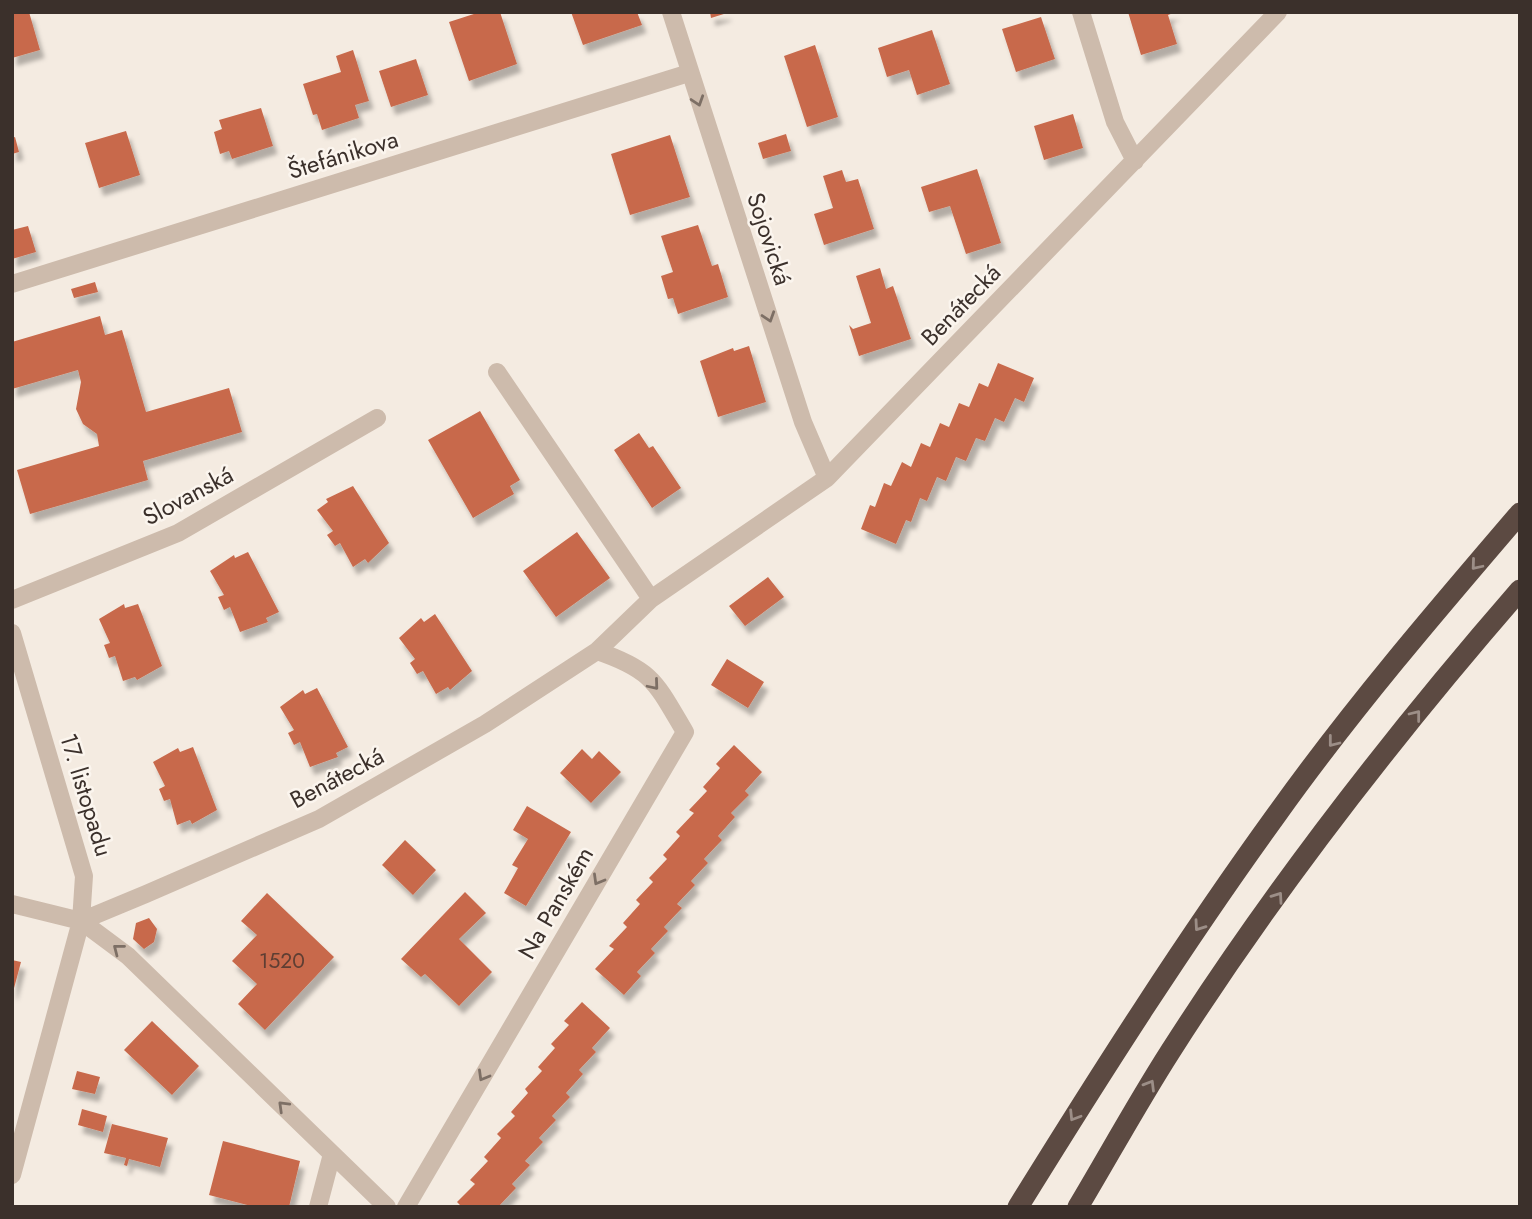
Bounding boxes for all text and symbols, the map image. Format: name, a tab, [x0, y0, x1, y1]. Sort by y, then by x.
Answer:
one-way arrow	[690, 94, 704, 107]
street label: Štefánikova	[283, 121, 402, 188]
street label: Sojovická	[738, 188, 801, 290]
street label: Benátecká	[913, 256, 1009, 353]
one-way arrow	[761, 311, 775, 323]
street label: Slovanská	[136, 457, 239, 534]
one-way arrow	[1471, 557, 1484, 570]
one-way arrow	[646, 677, 659, 689]
one-way arrow	[1408, 710, 1421, 722]
street label: 17. listopadu	[51, 729, 122, 861]
one-way arrow	[1328, 734, 1341, 747]
street label: Benátecká	[284, 738, 390, 817]
street label: Na Panském	[509, 840, 602, 966]
one-way arrow	[593, 872, 606, 885]
one-way arrow	[1270, 892, 1282, 905]
one-way arrow	[1195, 918, 1207, 931]
one-way arrow	[114, 945, 126, 958]
house number: 1520	[259, 946, 305, 976]
one-way arrow	[478, 1068, 491, 1081]
one-way arrow	[1142, 1080, 1155, 1093]
one-way arrow	[278, 1102, 291, 1115]
one-way arrow	[1070, 1108, 1083, 1121]

